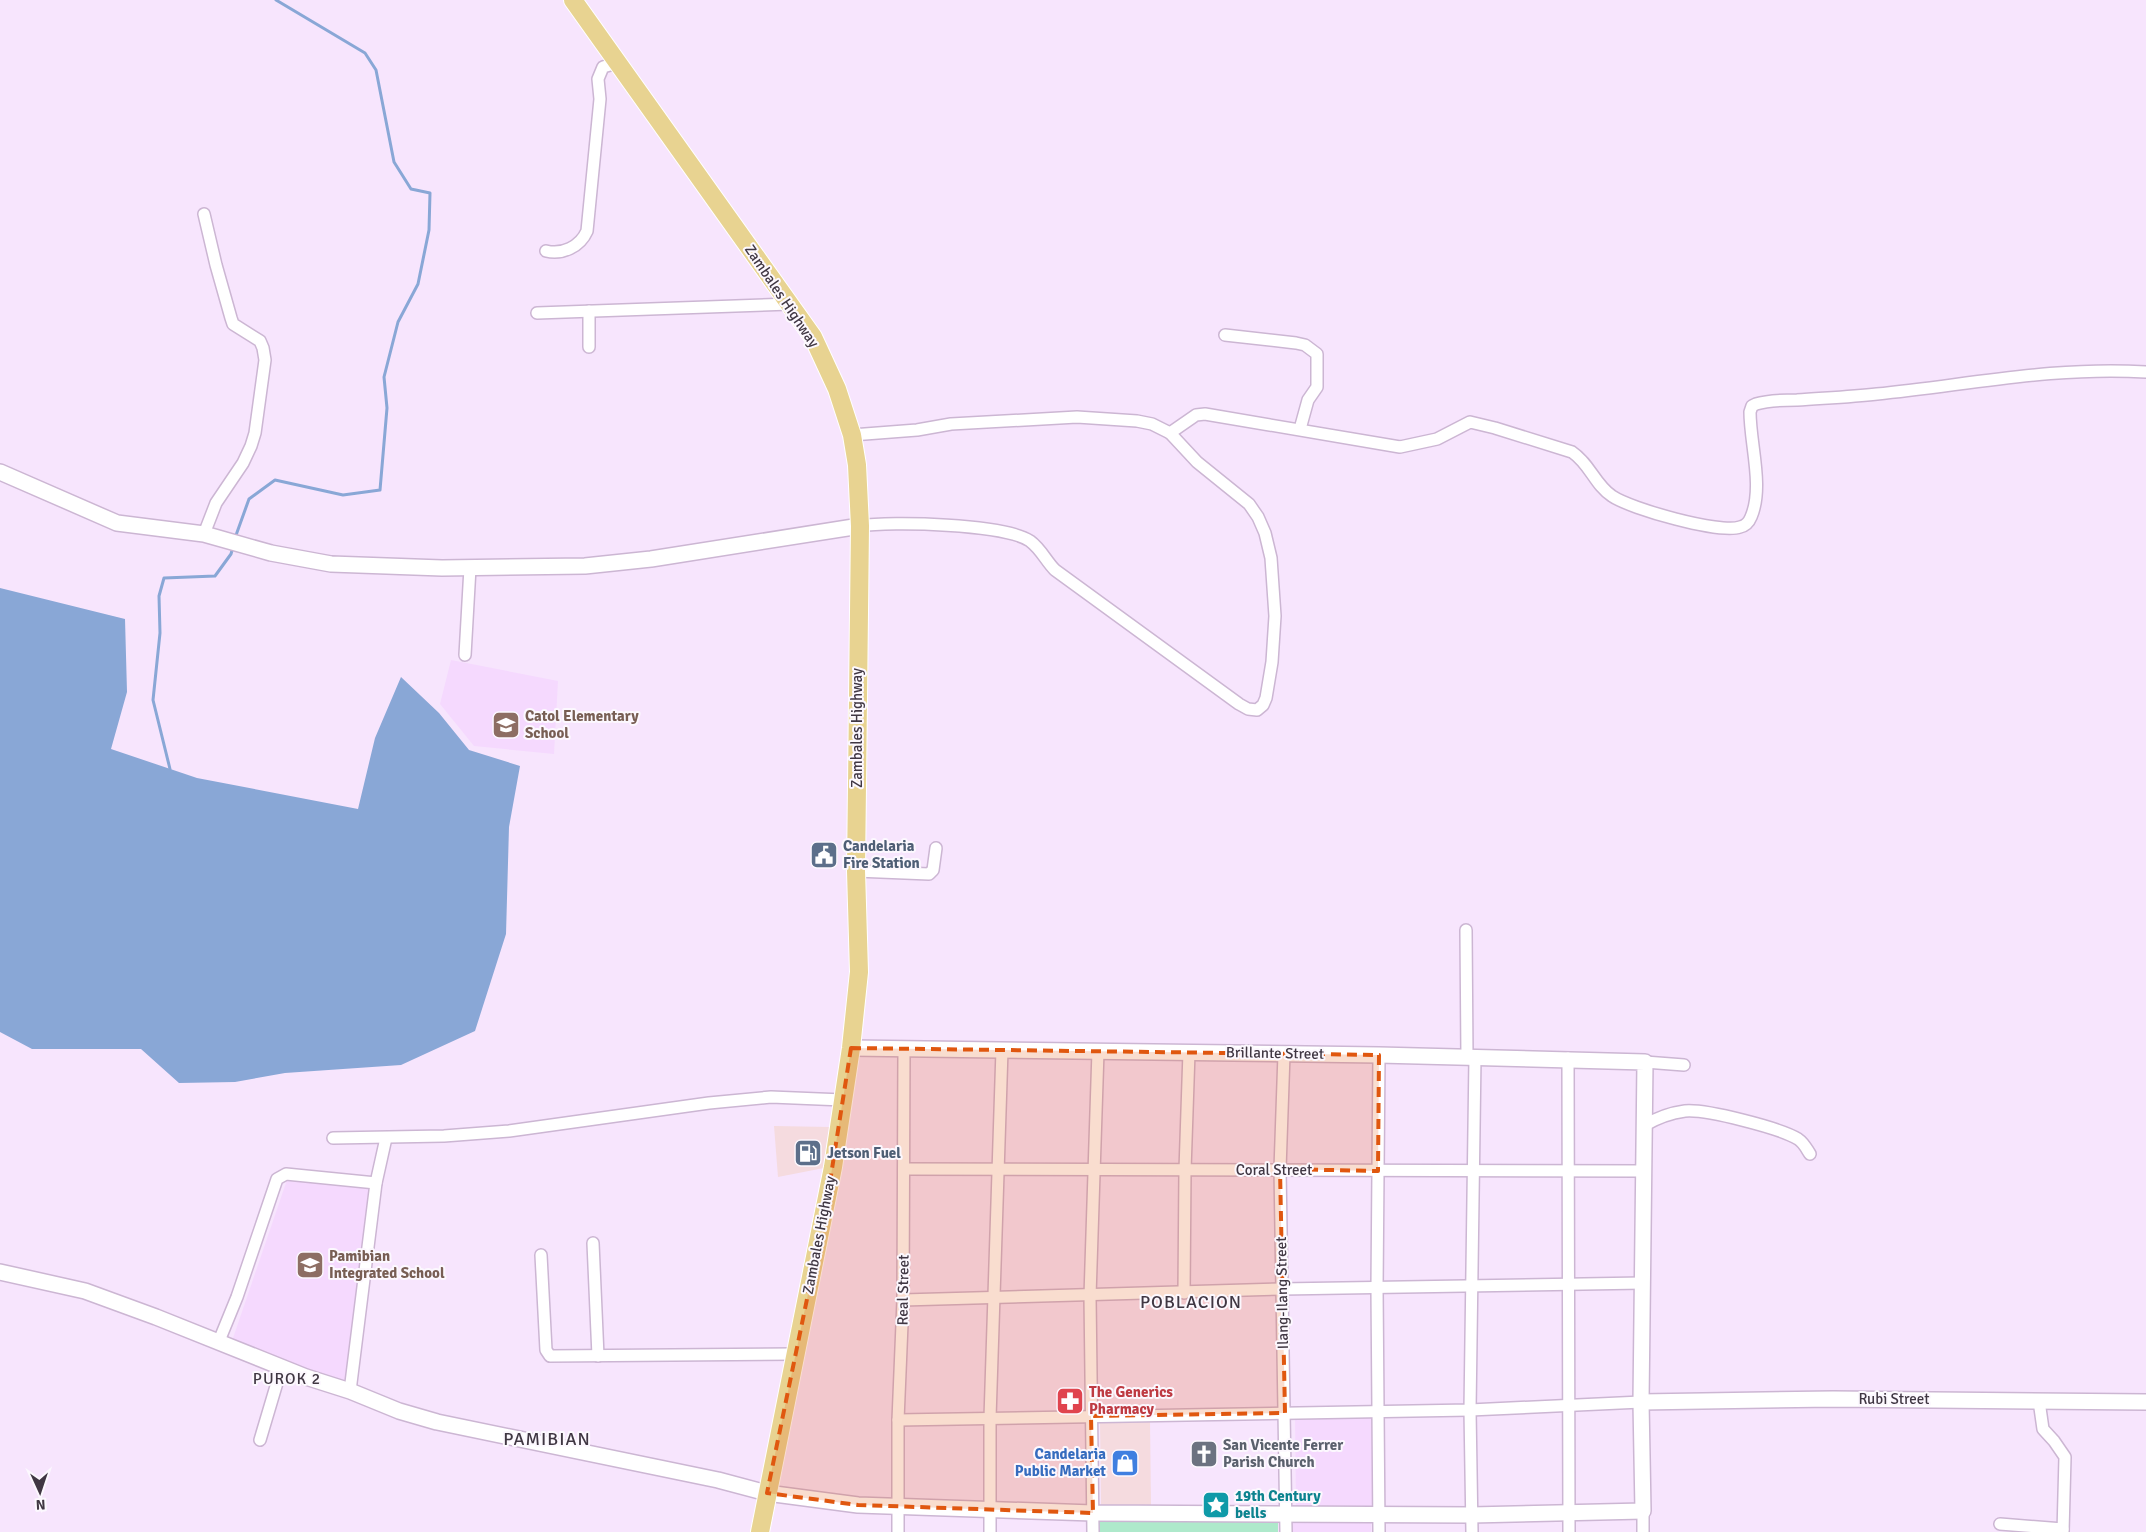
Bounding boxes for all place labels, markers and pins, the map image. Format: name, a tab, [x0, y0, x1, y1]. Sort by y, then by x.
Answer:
place label: Catol Elementary School	[525, 707, 639, 742]
school or university icon: Catol Elementary School	[491, 710, 521, 740]
place label: Candelaria Fire Station	[843, 837, 920, 872]
public building icon: Candelaria Fire Station	[809, 840, 839, 870]
fuel station icon: Jetson Fuel	[793, 1138, 823, 1168]
place label: Jetson Fuel	[827, 1144, 901, 1162]
place label: Pamibian Integrated School	[329, 1247, 445, 1282]
school or university icon: Pamibian Integrated School	[295, 1250, 325, 1280]
place label: The Generics Pharmacy	[1089, 1383, 1173, 1418]
pharmacy icon: The Generics Pharmacy	[1055, 1386, 1085, 1416]
place label: San Vicente Ferrer Parish Church	[1223, 1436, 1343, 1471]
church icon: San Vicente Ferrer Parish Church	[1189, 1439, 1219, 1469]
place label: Candelaria Public Market	[1015, 1445, 1106, 1480]
shop icon: Candelaria Public Market	[1110, 1448, 1140, 1478]
place label: 19th Century bells	[1235, 1487, 1321, 1522]
place icon: 19th Century bells	[1201, 1490, 1231, 1520]

